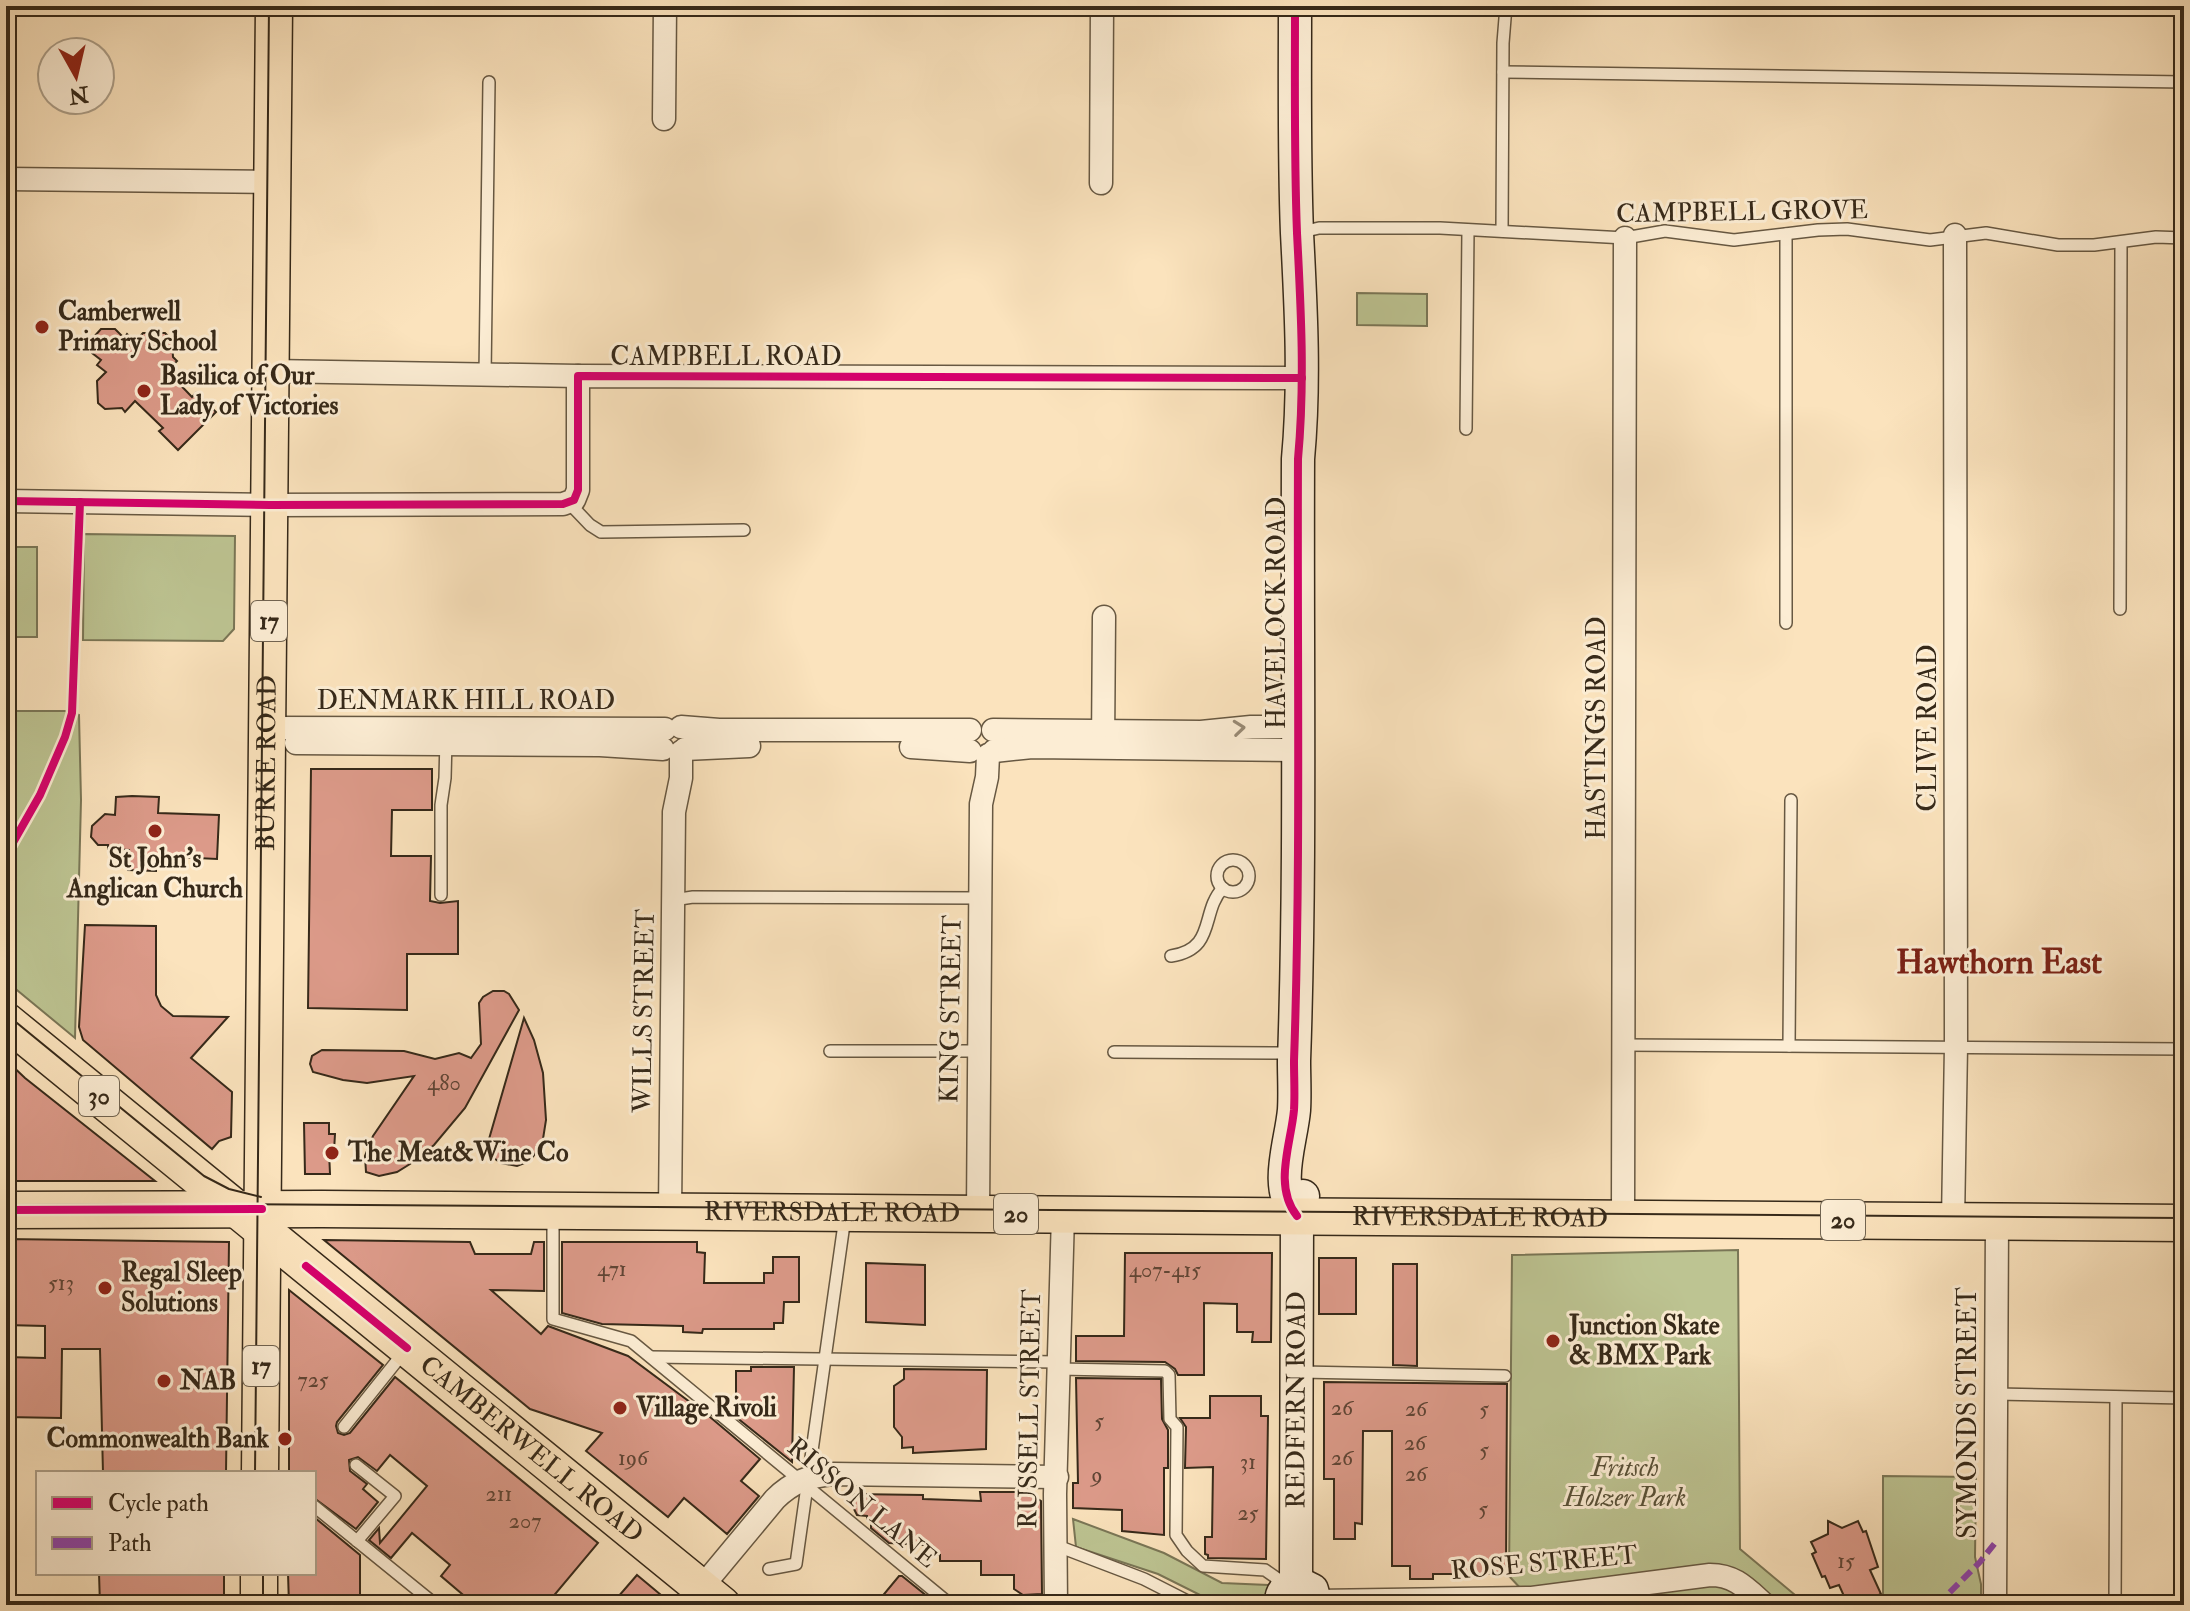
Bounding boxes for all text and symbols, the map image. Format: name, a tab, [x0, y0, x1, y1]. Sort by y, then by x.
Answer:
north arrow	[36, 36, 116, 116]
text: N	[67, 79, 91, 110]
street label: CAMPBELL GROVE	[1616, 194, 1868, 230]
place label: Camberwell Primary School	[58, 296, 218, 359]
marker: Camberwell Primary School	[33, 318, 51, 336]
street label: CAMPBELL ROAD	[610, 341, 842, 373]
place label: Basilica of Our Lady of Victories	[160, 360, 338, 423]
marker: Basilica of Our Lady of Victories	[135, 382, 153, 400]
street label: HAVELOCK ROAD	[1261, 497, 1293, 729]
road number: 17	[251, 601, 287, 641]
street label: HASTINGS ROAD	[1581, 616, 1613, 840]
street label: CLIVE ROAD	[1912, 644, 1944, 812]
street label: BURKE ROAD	[250, 675, 284, 851]
street label: DENMARK HILL ROAD	[317, 685, 615, 717]
one-way arrow	[1233, 720, 1246, 737]
marker: St John's Anglican Church	[146, 822, 164, 840]
place label: St John's Anglican Church	[66, 843, 243, 906]
street label: WILLS STREET	[626, 909, 662, 1114]
street label: KING STREET	[933, 915, 969, 1103]
district label: Hawthorn East	[1896, 941, 2102, 984]
house number: 480	[427, 1069, 461, 1097]
road number: 30	[79, 1076, 119, 1116]
place label: The Meat&Wine Co	[347, 1137, 569, 1169]
marker: The Meat&Wine Co	[323, 1144, 341, 1162]
road number: 20	[994, 1194, 1038, 1234]
street label: RIVERSDALE ROAD	[704, 1196, 960, 1230]
road number: 20	[1821, 1200, 1865, 1240]
street label: RIVERSDALE ROAD	[1352, 1201, 1608, 1235]
house number: 471	[597, 1255, 627, 1283]
house number: 407-415	[1129, 1256, 1201, 1284]
place label: Regal Sleep Solutions	[121, 1257, 242, 1319]
house number: 513	[48, 1269, 74, 1297]
marker: Regal Sleep Solutions	[96, 1279, 114, 1297]
street label: SYMONDS STREET	[1952, 1287, 1984, 1539]
street label: RUSSELL STREET	[1012, 1289, 1048, 1529]
street label: REDFERN ROAD	[1280, 1291, 1313, 1509]
place label: Junction Skate & BMX Park	[1567, 1310, 1720, 1372]
marker: Junction Skate & BMX Park	[1544, 1332, 1562, 1350]
road number: 17	[243, 1346, 279, 1386]
street label: CAMBERWELL ROAD	[413, 1349, 650, 1550]
place label: NAB	[179, 1365, 236, 1397]
house number: 725	[298, 1366, 329, 1394]
marker: NAB	[155, 1372, 173, 1390]
place label: Village Rivoli	[635, 1392, 777, 1425]
house number: 26	[1331, 1394, 1355, 1422]
house number: 26	[1405, 1395, 1429, 1423]
house number: 5	[1479, 1395, 1489, 1423]
marker: Village Rivoli	[611, 1399, 629, 1417]
house number: 5	[1094, 1407, 1104, 1435]
place label: Commonwealth Bank	[47, 1423, 270, 1455]
house number: 26	[1404, 1429, 1428, 1457]
marker: Commonwealth Bank	[276, 1430, 294, 1448]
street label: RISSON LANE	[781, 1431, 943, 1575]
house number: 5	[1479, 1436, 1489, 1464]
house number: 196	[618, 1444, 650, 1472]
house number: 26	[1331, 1444, 1355, 1472]
house number: 31	[1240, 1448, 1256, 1476]
park label: Fritsch Holzer Park	[1563, 1452, 1686, 1514]
house number: 26	[1405, 1460, 1429, 1488]
house number: 9	[1089, 1461, 1103, 1489]
legend	[36, 1471, 316, 1575]
house number: 211	[486, 1480, 512, 1508]
text: Cycle path	[108, 1488, 209, 1519]
house number: 5	[1478, 1495, 1488, 1523]
house number: 25	[1238, 1499, 1259, 1527]
house number: 207	[509, 1507, 541, 1535]
text: Path	[108, 1528, 152, 1559]
street label: ROSE STREET	[1449, 1539, 1639, 1587]
house number: 15	[1837, 1547, 1855, 1575]

